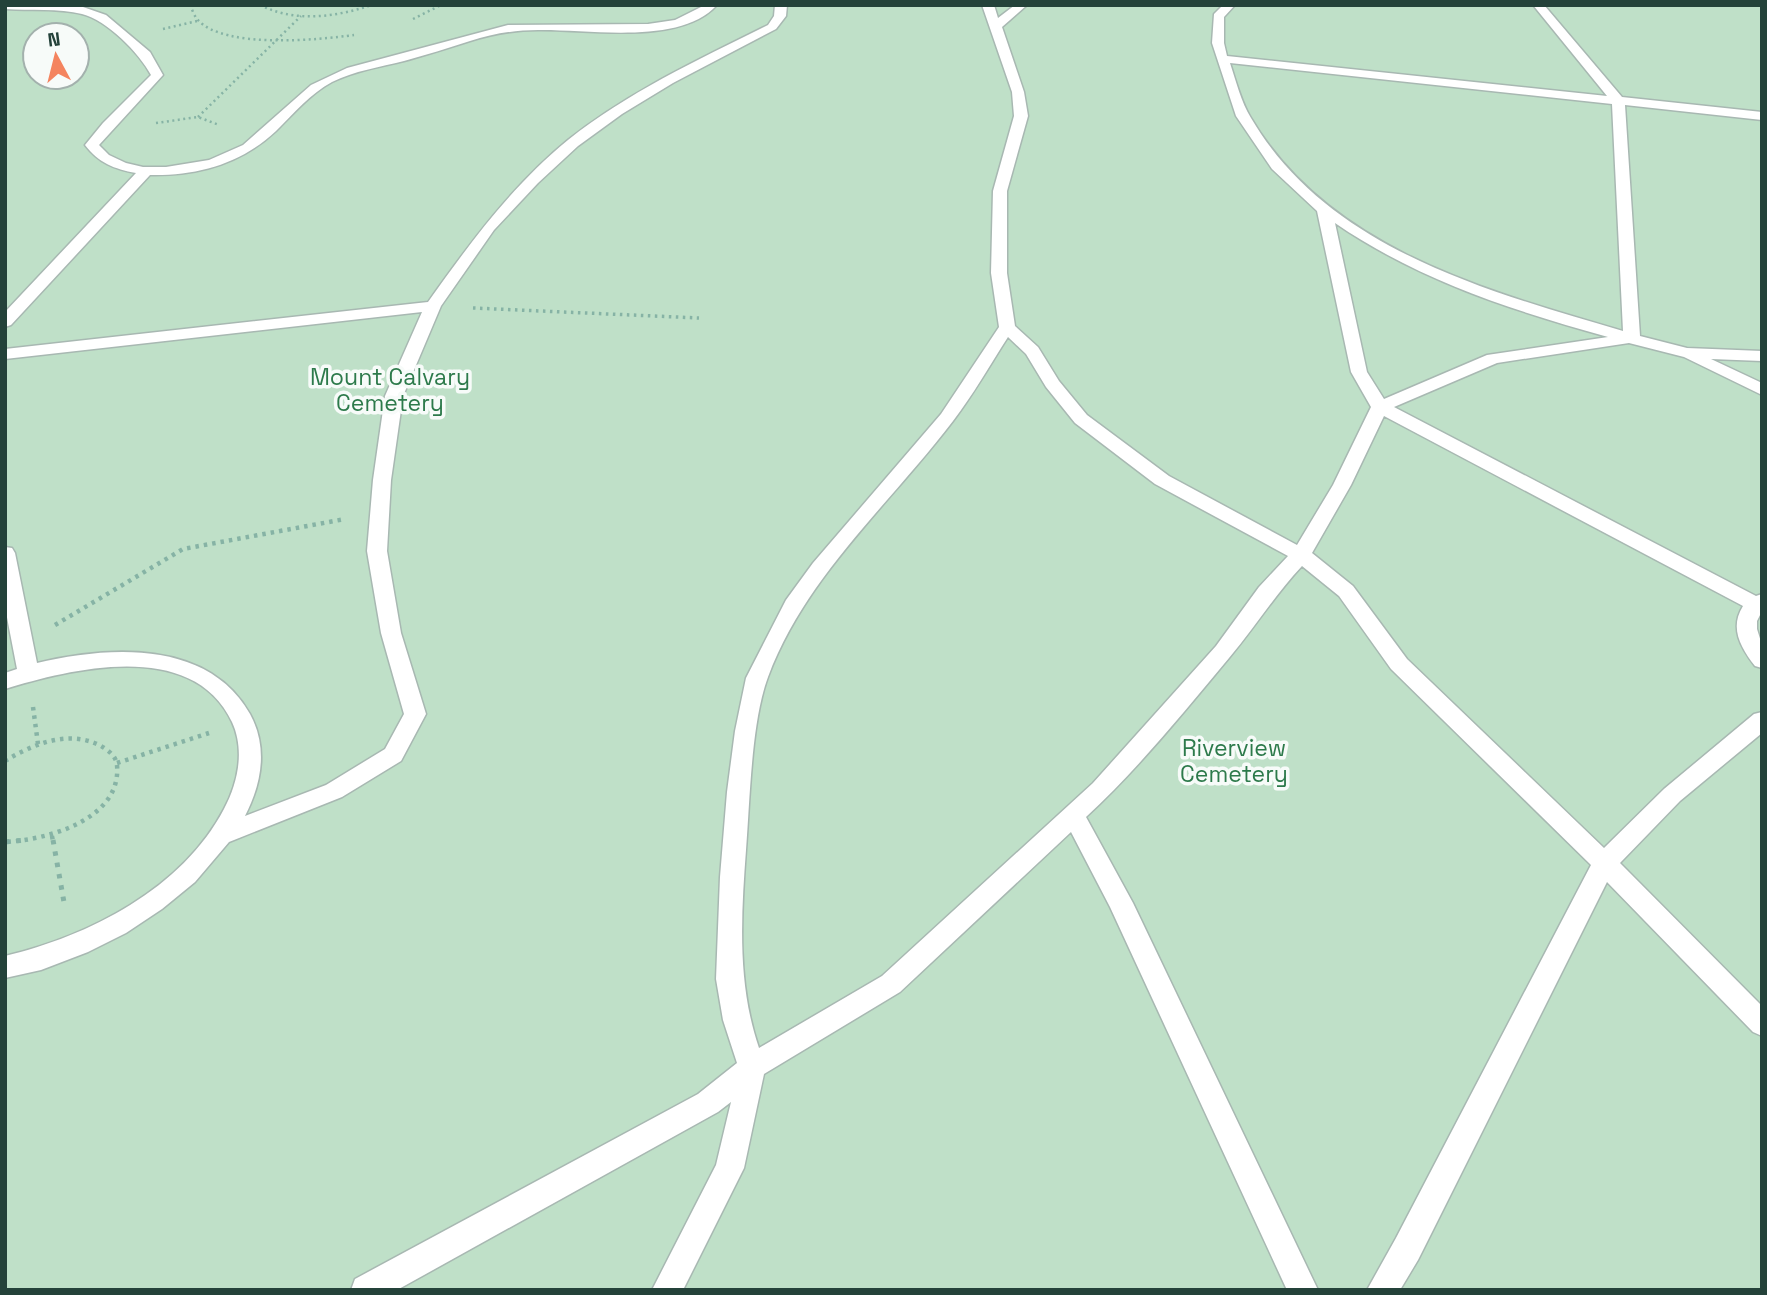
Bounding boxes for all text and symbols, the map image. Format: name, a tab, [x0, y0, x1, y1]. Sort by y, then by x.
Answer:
north arrow	[21, 21, 91, 91]
text: N	[46, 26, 62, 53]
park label: Mount Calvary Cemetery	[310, 362, 470, 418]
park label: Riverview Cemetery	[1180, 733, 1288, 789]

